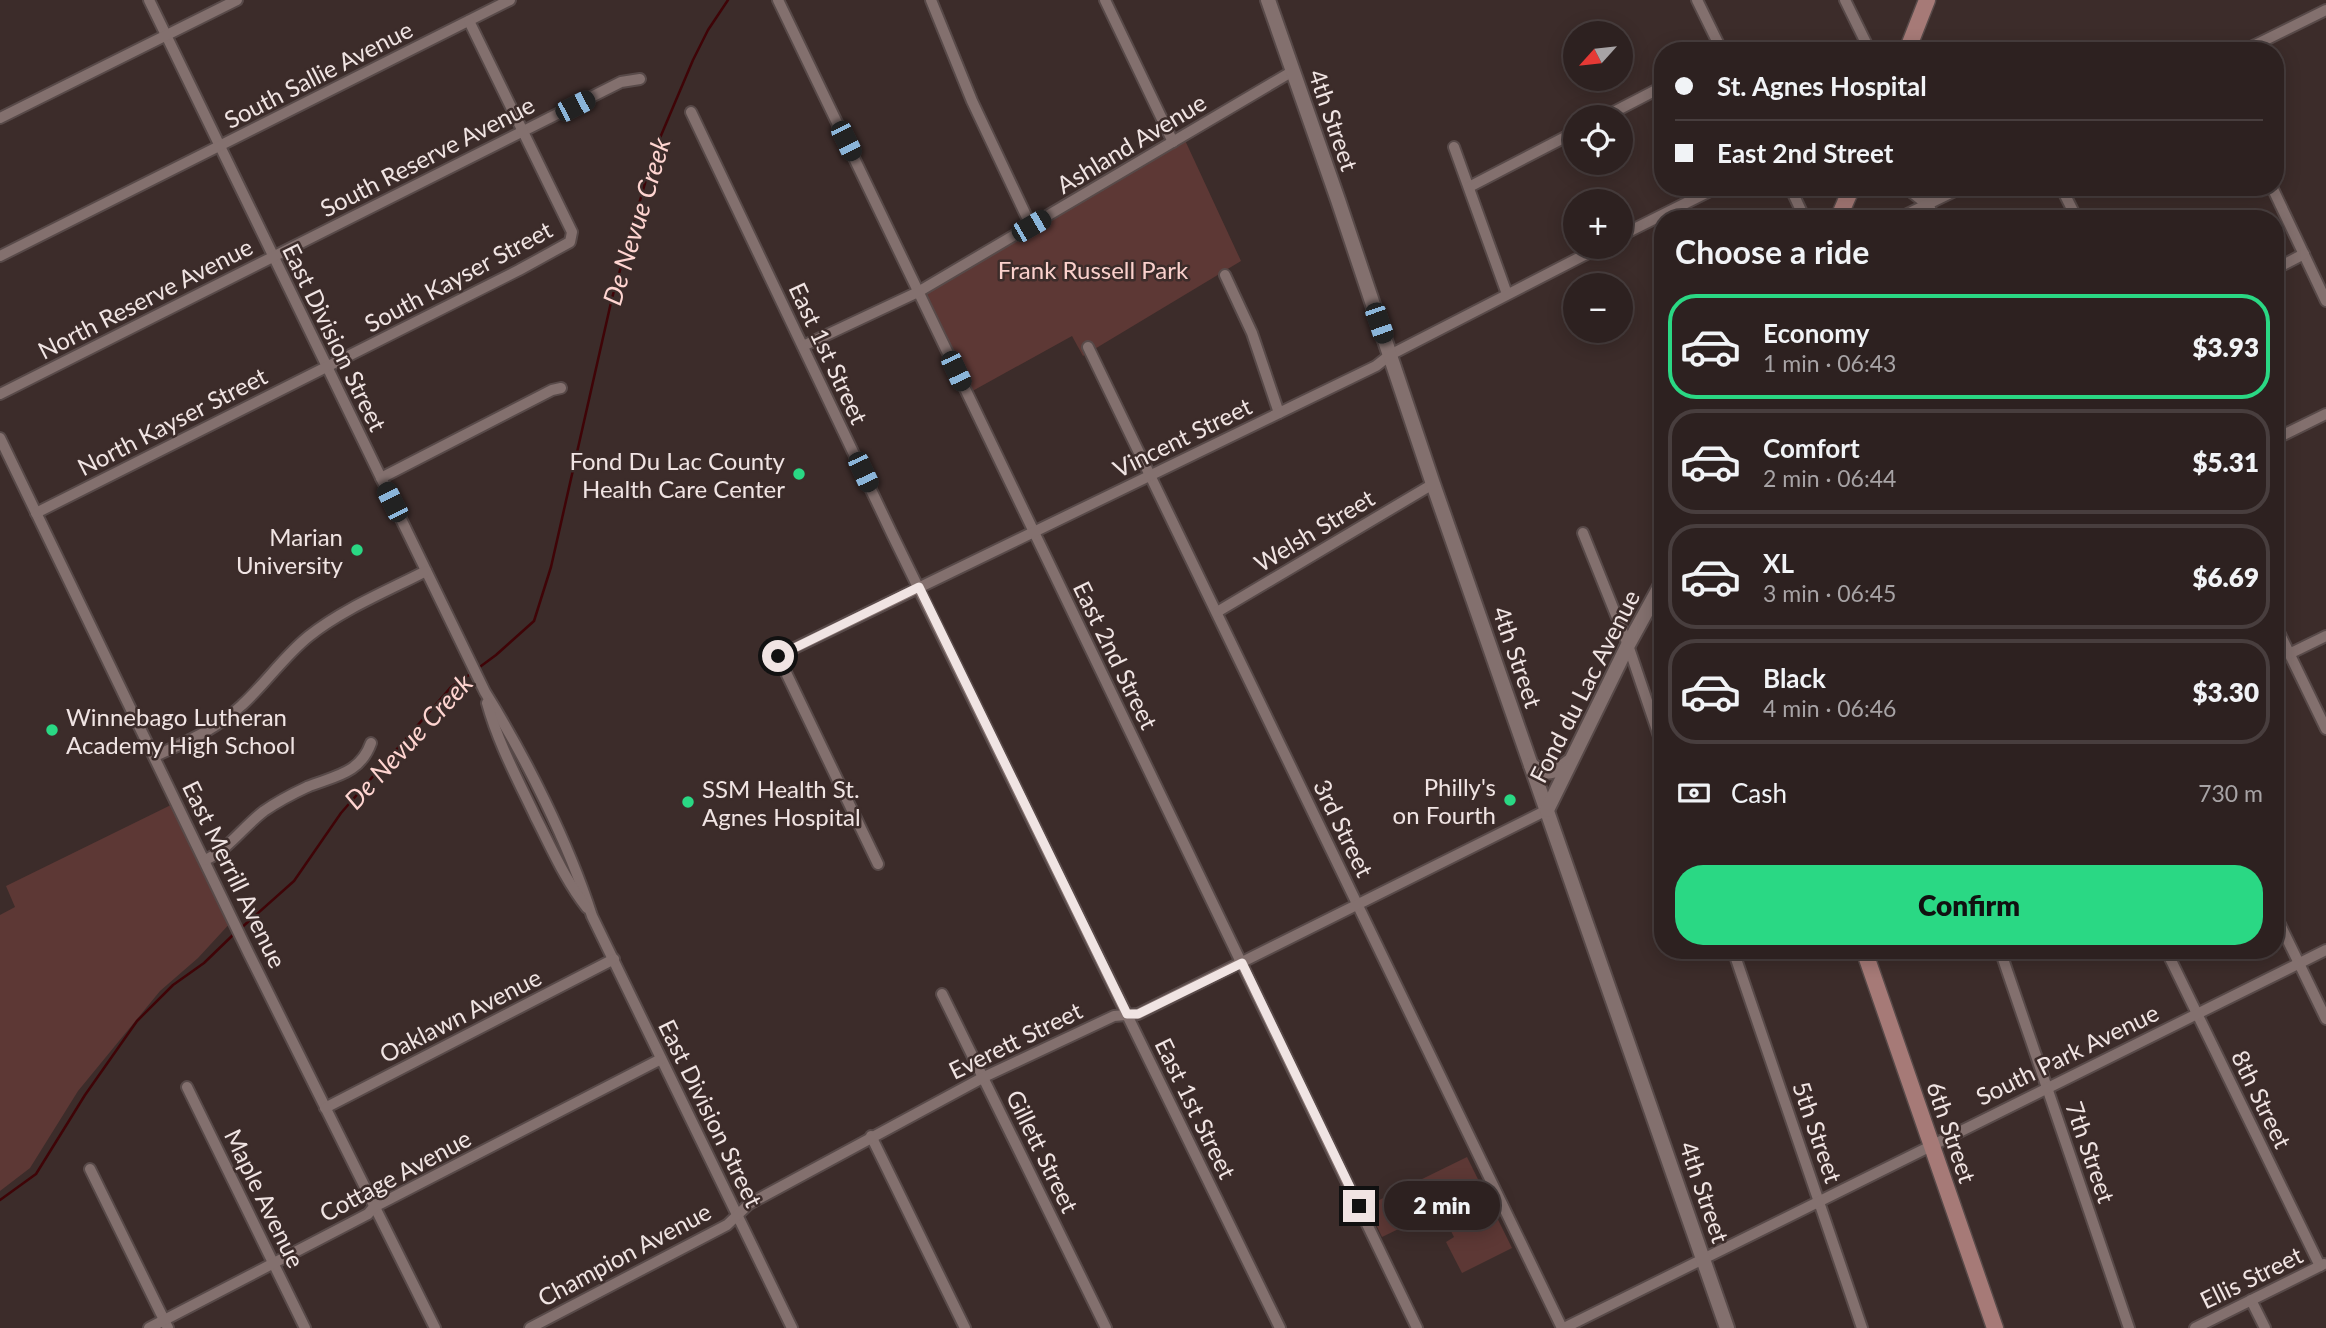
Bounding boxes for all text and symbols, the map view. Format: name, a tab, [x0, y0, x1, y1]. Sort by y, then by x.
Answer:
street label: South Sallie Avenue	[219, 14, 417, 134]
north arrow	[1563, 21, 1633, 91]
map controls	[1563, 21, 1633, 343]
street label: 4th Street	[1303, 66, 1365, 175]
text: St. Agnes Hospital	[1717, 70, 1927, 102]
car	[552, 87, 599, 125]
street label: Ashland Avenue	[1051, 87, 1211, 199]
street label: South Reserve Avenue	[315, 89, 539, 223]
button: locate	[1563, 105, 1633, 175]
car	[828, 118, 865, 164]
water label: De Nevue Creek	[595, 133, 677, 309]
text: East 2nd Street	[1717, 137, 1893, 169]
button: +	[1563, 189, 1633, 259]
car	[1008, 206, 1055, 246]
street label: South Kayser Street	[359, 214, 557, 338]
street label: North Reserve Avenue	[33, 231, 257, 365]
text: Choose a ride	[1675, 232, 1869, 271]
street label: East Division Street	[277, 238, 393, 436]
park label: Frank Russell Park	[998, 255, 1189, 284]
button: −	[1563, 273, 1633, 343]
street label: East 1st Street	[784, 278, 875, 429]
car	[1363, 300, 1396, 346]
icon: car	[1679, 315, 1742, 378]
text: Economy	[1763, 317, 1869, 349]
text: $3.93	[2192, 331, 2259, 363]
car	[938, 348, 975, 394]
text: 1 min · 06:43	[1763, 349, 1896, 377]
street label: North Kayser Street	[72, 361, 272, 481]
street label: Vincent Street	[1108, 391, 1256, 483]
icon: car	[1679, 430, 1742, 493]
text: Comfort	[1763, 432, 1860, 464]
place label: Fond Du Lac County Health Care Center	[569, 446, 786, 503]
text: $5.31	[2192, 446, 2259, 478]
car	[845, 449, 882, 495]
text: 2 min · 06:44	[1763, 464, 1896, 492]
marker: Fond Du Lac County Health Care Center	[791, 466, 807, 482]
car	[374, 479, 411, 525]
street label: Welsh Street	[1249, 483, 1380, 577]
place label: Marian University	[236, 522, 344, 579]
marker: Marian University	[349, 542, 365, 558]
icon: car	[1679, 545, 1742, 608]
text: XL	[1763, 547, 1794, 579]
text: $6.69	[2192, 561, 2259, 593]
street label: East 2nd Street	[1068, 576, 1164, 734]
text: 3 min · 06:45	[1763, 579, 1896, 607]
street label: Fond du Lac Avenue	[1523, 585, 1645, 787]
street label: 4th Street	[1487, 603, 1549, 712]
route start	[762, 640, 794, 672]
icon: car	[1679, 660, 1742, 723]
text: Black	[1763, 662, 1826, 694]
water label: De Nevue Creek	[337, 666, 479, 815]
text: $3.30	[2192, 676, 2259, 708]
text: 4 min · 06:46	[1763, 694, 1896, 722]
place label: Winnebago Lutheran Academy High School	[66, 702, 295, 759]
marker: Winnebago Lutheran Academy High School	[44, 722, 60, 738]
place label: Philly's on Fourth	[1393, 772, 1496, 829]
place label: SSM Health St. Agnes Hospital	[702, 774, 861, 831]
street label: 3rd Street	[1308, 774, 1380, 882]
icon: cash	[1675, 774, 1713, 812]
street label: East Merrill Avenue	[177, 776, 293, 972]
text: Cash	[1731, 777, 1787, 809]
text: 730 m	[2198, 779, 2263, 807]
marker: Philly's on Fourth	[1502, 792, 1518, 808]
marker: SSM Health St. Agnes Hospital	[680, 794, 696, 810]
button: Confirm	[1675, 865, 2263, 945]
street label: Oaklawn Avenue	[374, 962, 546, 1068]
street label: Everett Street	[944, 995, 1087, 1085]
street label: South Park Avenue	[1971, 997, 2163, 1111]
street label: East Division Street	[653, 1014, 769, 1212]
street label: East 1st Street	[1149, 1033, 1243, 1183]
street label: 8th Street	[2226, 1045, 2298, 1153]
street label: 5th Street	[1787, 1078, 1849, 1187]
street label: 6th Street	[1921, 1078, 1983, 1187]
street label: Gillett Street	[1001, 1085, 1085, 1217]
street label: 7th Street	[2060, 1098, 2122, 1207]
street label: Cottage Avenue	[314, 1123, 476, 1227]
street label: Maple Avenue	[219, 1124, 311, 1272]
street label: 4th Street	[1674, 1138, 1736, 1247]
callout: 2 min	[1384, 1182, 1499, 1230]
route end	[1343, 1190, 1375, 1222]
text: 2 min	[1413, 1191, 1471, 1219]
street label: Champion Avenue	[532, 1196, 716, 1312]
street label: Ellis Street	[2195, 1240, 2307, 1314]

